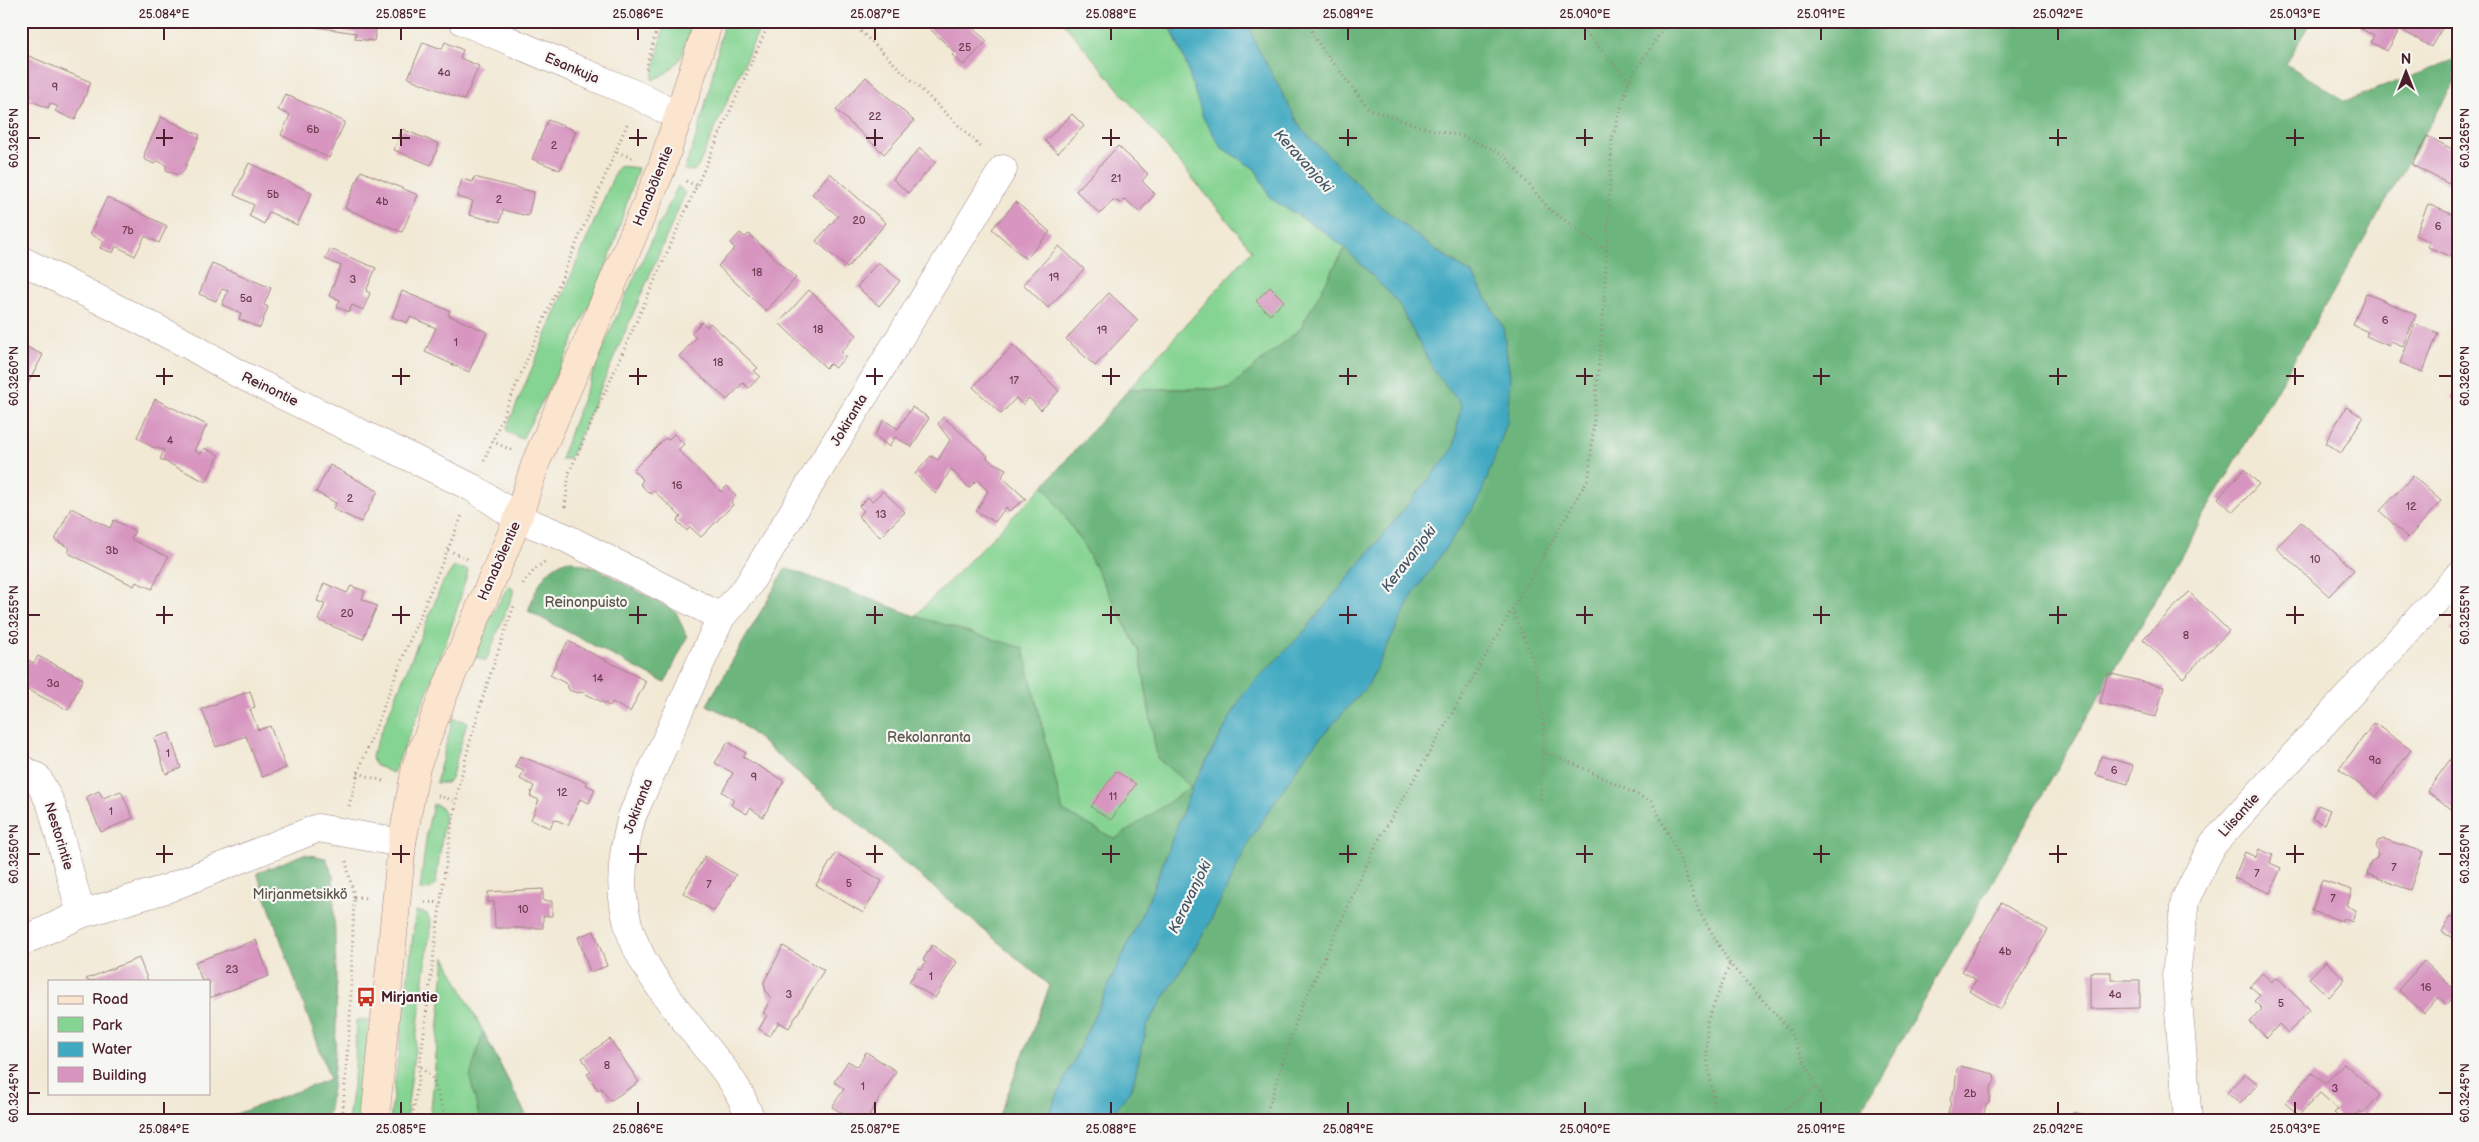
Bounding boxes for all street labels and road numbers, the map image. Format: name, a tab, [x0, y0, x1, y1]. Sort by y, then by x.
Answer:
street label: Esankuja	[542, 49, 602, 87]
street label: Hanabölentie	[629, 143, 677, 229]
street label: Reinontie	[239, 368, 301, 410]
street label: Jokiranta	[827, 391, 871, 449]
street label: Hanabölentie	[474, 519, 524, 603]
street label: Jokiranta	[620, 776, 656, 836]
street label: Liisantie	[2215, 790, 2263, 840]
street label: Nestorintie	[41, 800, 77, 872]

